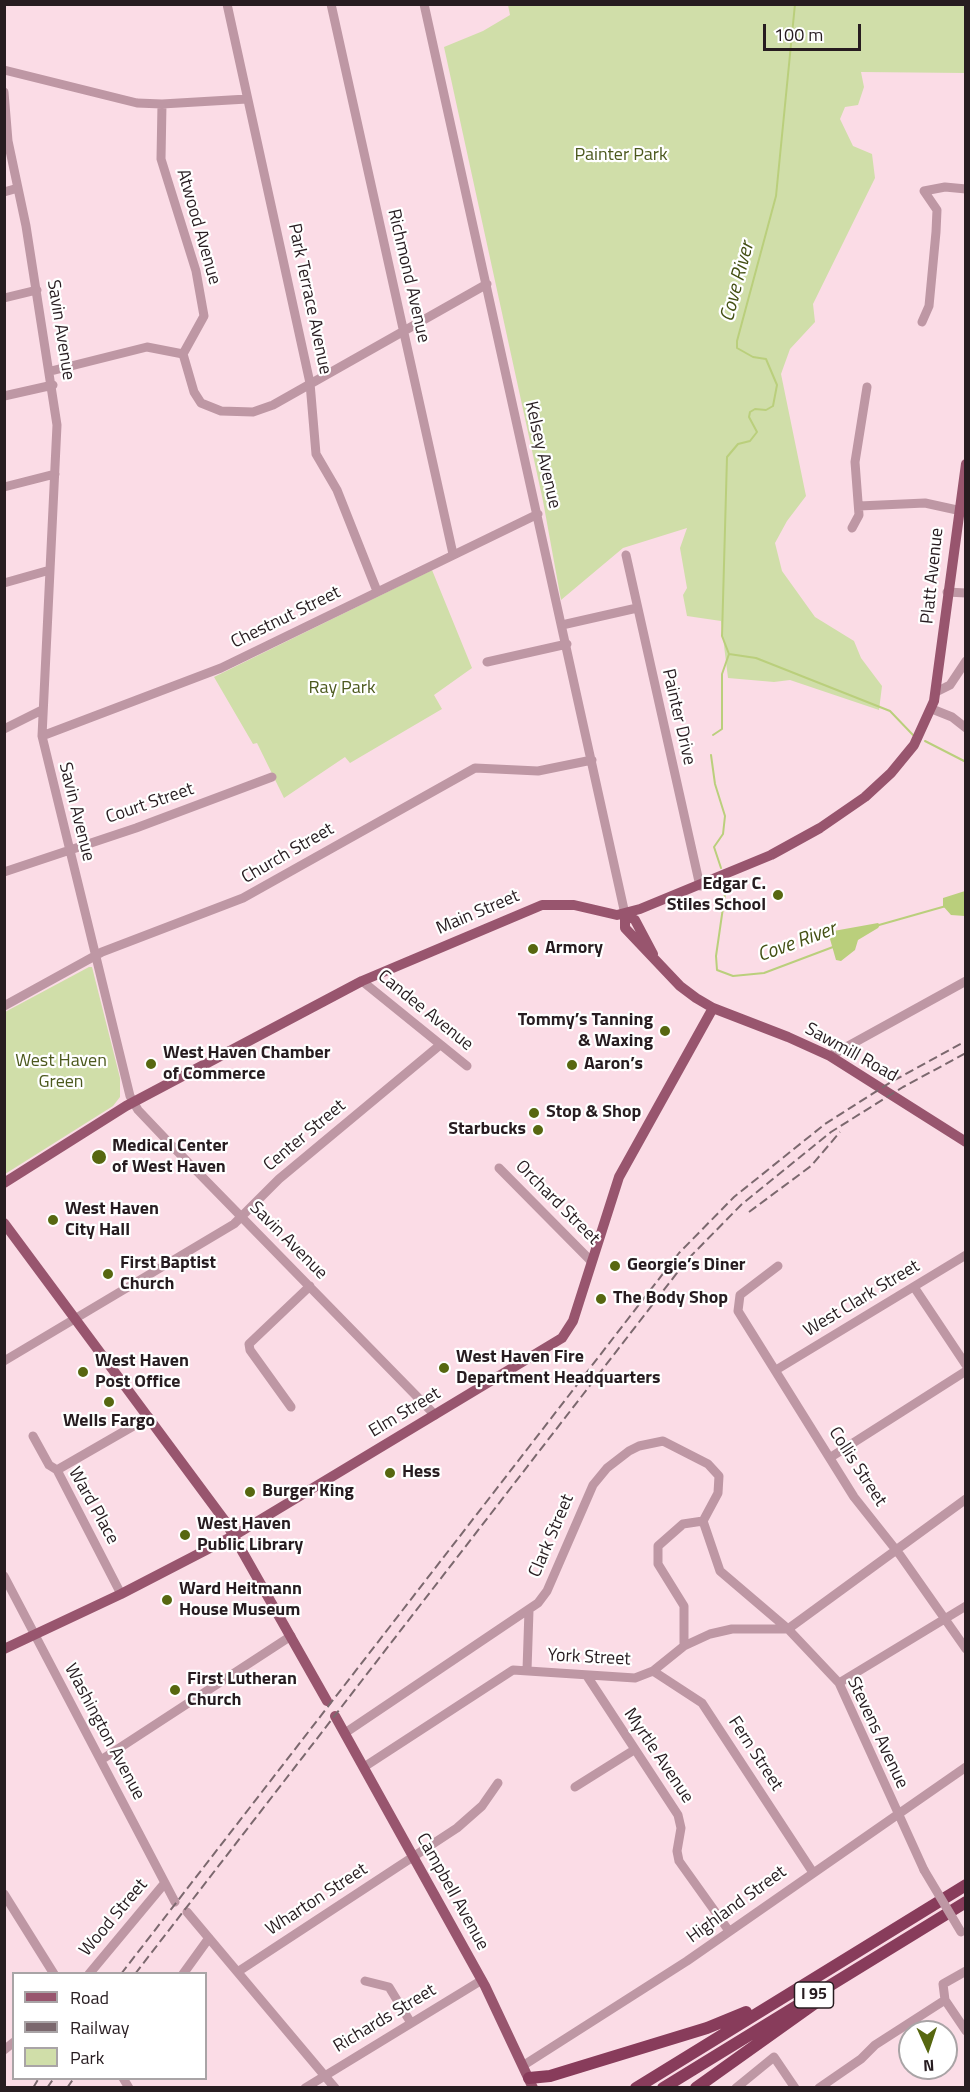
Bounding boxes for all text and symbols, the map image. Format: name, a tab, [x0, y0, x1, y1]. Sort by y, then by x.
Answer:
scale bar	[766, 12, 864, 50]
text: 100 m	[774, 21, 823, 48]
park label: Painter Park	[574, 145, 668, 167]
street label: Atwood Avenue	[171, 167, 225, 287]
street label: Richmond Avenue	[382, 207, 434, 345]
street label: Park Terrace Avenue	[282, 221, 336, 377]
water label: Cove River	[716, 239, 760, 325]
street label: Savin Avenue	[41, 278, 79, 382]
street label: Kelsey Avenue	[519, 399, 565, 511]
street label: Platt Avenue	[917, 527, 949, 625]
street label: Chestnut Street	[228, 582, 344, 654]
street label: Painter Drive	[656, 667, 700, 767]
park label: Ray Park	[308, 678, 376, 700]
street label: Savin Avenue	[53, 760, 99, 864]
street label: Court Street	[103, 779, 197, 829]
street label: Church Street	[238, 819, 338, 889]
place label: Edgar C. Stiles School	[667, 874, 766, 916]
street label: Main Street	[433, 886, 523, 940]
marker: Edgar C. Stiles School	[771, 888, 785, 902]
water label: Cove River	[754, 918, 840, 968]
place label: Armory	[545, 938, 603, 960]
marker: Armory	[526, 942, 540, 956]
street label: Candee Avenue	[373, 966, 477, 1056]
place label: Tommy’s Tanning & Waxing	[518, 1010, 653, 1052]
street label: Sawmill Road	[801, 1019, 901, 1087]
marker: Tommy’s Tanning & Waxing	[658, 1024, 672, 1038]
place label: West Haven Chamber of Commerce	[163, 1043, 330, 1086]
park label: West Haven Green	[15, 1051, 107, 1094]
place label: Aaron’s	[584, 1054, 643, 1076]
marker: West Haven Chamber of Commerce	[144, 1057, 158, 1071]
marker: Aaron’s	[565, 1058, 579, 1072]
street label: Center Street	[260, 1095, 350, 1177]
place label: Stop & Shop	[546, 1102, 641, 1124]
marker: Stop & Shop	[527, 1106, 541, 1120]
place label: Starbucks	[448, 1119, 526, 1141]
marker: Starbucks	[531, 1123, 545, 1137]
place label: Medical Center of West Haven	[112, 1136, 228, 1178]
marker: Medical Center of West Haven	[90, 1148, 108, 1166]
street label: Orchard Street	[510, 1156, 604, 1250]
street label: Savin Avenue	[245, 1198, 331, 1284]
place label: West Haven City Hall	[65, 1199, 159, 1242]
marker: West Haven City Hall	[46, 1213, 60, 1227]
place label: First Baptist Church	[120, 1253, 216, 1296]
place label: Georgie’s Diner	[627, 1255, 746, 1277]
street label: West Clark Street	[800, 1256, 924, 1342]
marker: Georgie’s Diner	[608, 1259, 622, 1273]
marker: First Baptist Church	[101, 1267, 115, 1281]
place label: The Body Shop	[613, 1288, 728, 1310]
marker: The Body Shop	[594, 1292, 608, 1306]
place label: West Haven Fire Department Headquarters	[456, 1347, 661, 1390]
place label: West Haven Post Office	[95, 1351, 189, 1394]
marker: West Haven Fire Department Headquarters	[437, 1361, 451, 1375]
marker: West Haven Post Office	[76, 1365, 90, 1379]
street label: Elm Street	[365, 1383, 445, 1443]
marker: Wells Fargo	[102, 1395, 116, 1409]
place label: Wells Fargo	[63, 1411, 155, 1433]
street label: Collis Street	[823, 1423, 891, 1511]
place label: Hess	[402, 1462, 440, 1484]
street label: Ward Place	[63, 1464, 123, 1548]
marker: Hess	[383, 1466, 397, 1480]
place label: Burger King	[262, 1481, 354, 1503]
marker: Burger King	[243, 1485, 257, 1499]
street label: Clark Street	[525, 1491, 579, 1581]
place label: West Haven Public Library	[197, 1514, 303, 1556]
marker: West Haven Public Library	[178, 1528, 192, 1542]
place label: Ward Heitmann House Museum	[179, 1579, 302, 1622]
marker: Ward Heitmann House Museum	[160, 1593, 174, 1607]
street label: York Street	[547, 1645, 631, 1671]
street label: Washington Avenue	[59, 1660, 149, 1804]
place label: First Lutheran Church	[187, 1669, 297, 1712]
street label: Stevens Avenue	[842, 1674, 912, 1792]
marker: First Lutheran Church	[168, 1683, 182, 1697]
street label: Myrtle Avenue	[618, 1704, 698, 1808]
street label: Fern Street	[723, 1713, 787, 1795]
street label: Campbell Avenue	[411, 1830, 493, 1954]
street label: Wharton Street	[262, 1859, 372, 1941]
street label: Highland Street	[683, 1862, 791, 1948]
street label: Wood Street	[75, 1875, 153, 1961]
legend	[12, 1972, 207, 2080]
street label: Richards Street	[330, 1980, 440, 2058]
road number: I 95	[794, 1982, 834, 2008]
text: Road	[70, 1984, 109, 2011]
text: Railway	[70, 2014, 129, 2041]
north arrow	[898, 2020, 958, 2080]
text: Park	[70, 2044, 104, 2071]
text: N	[923, 2054, 935, 2078]

